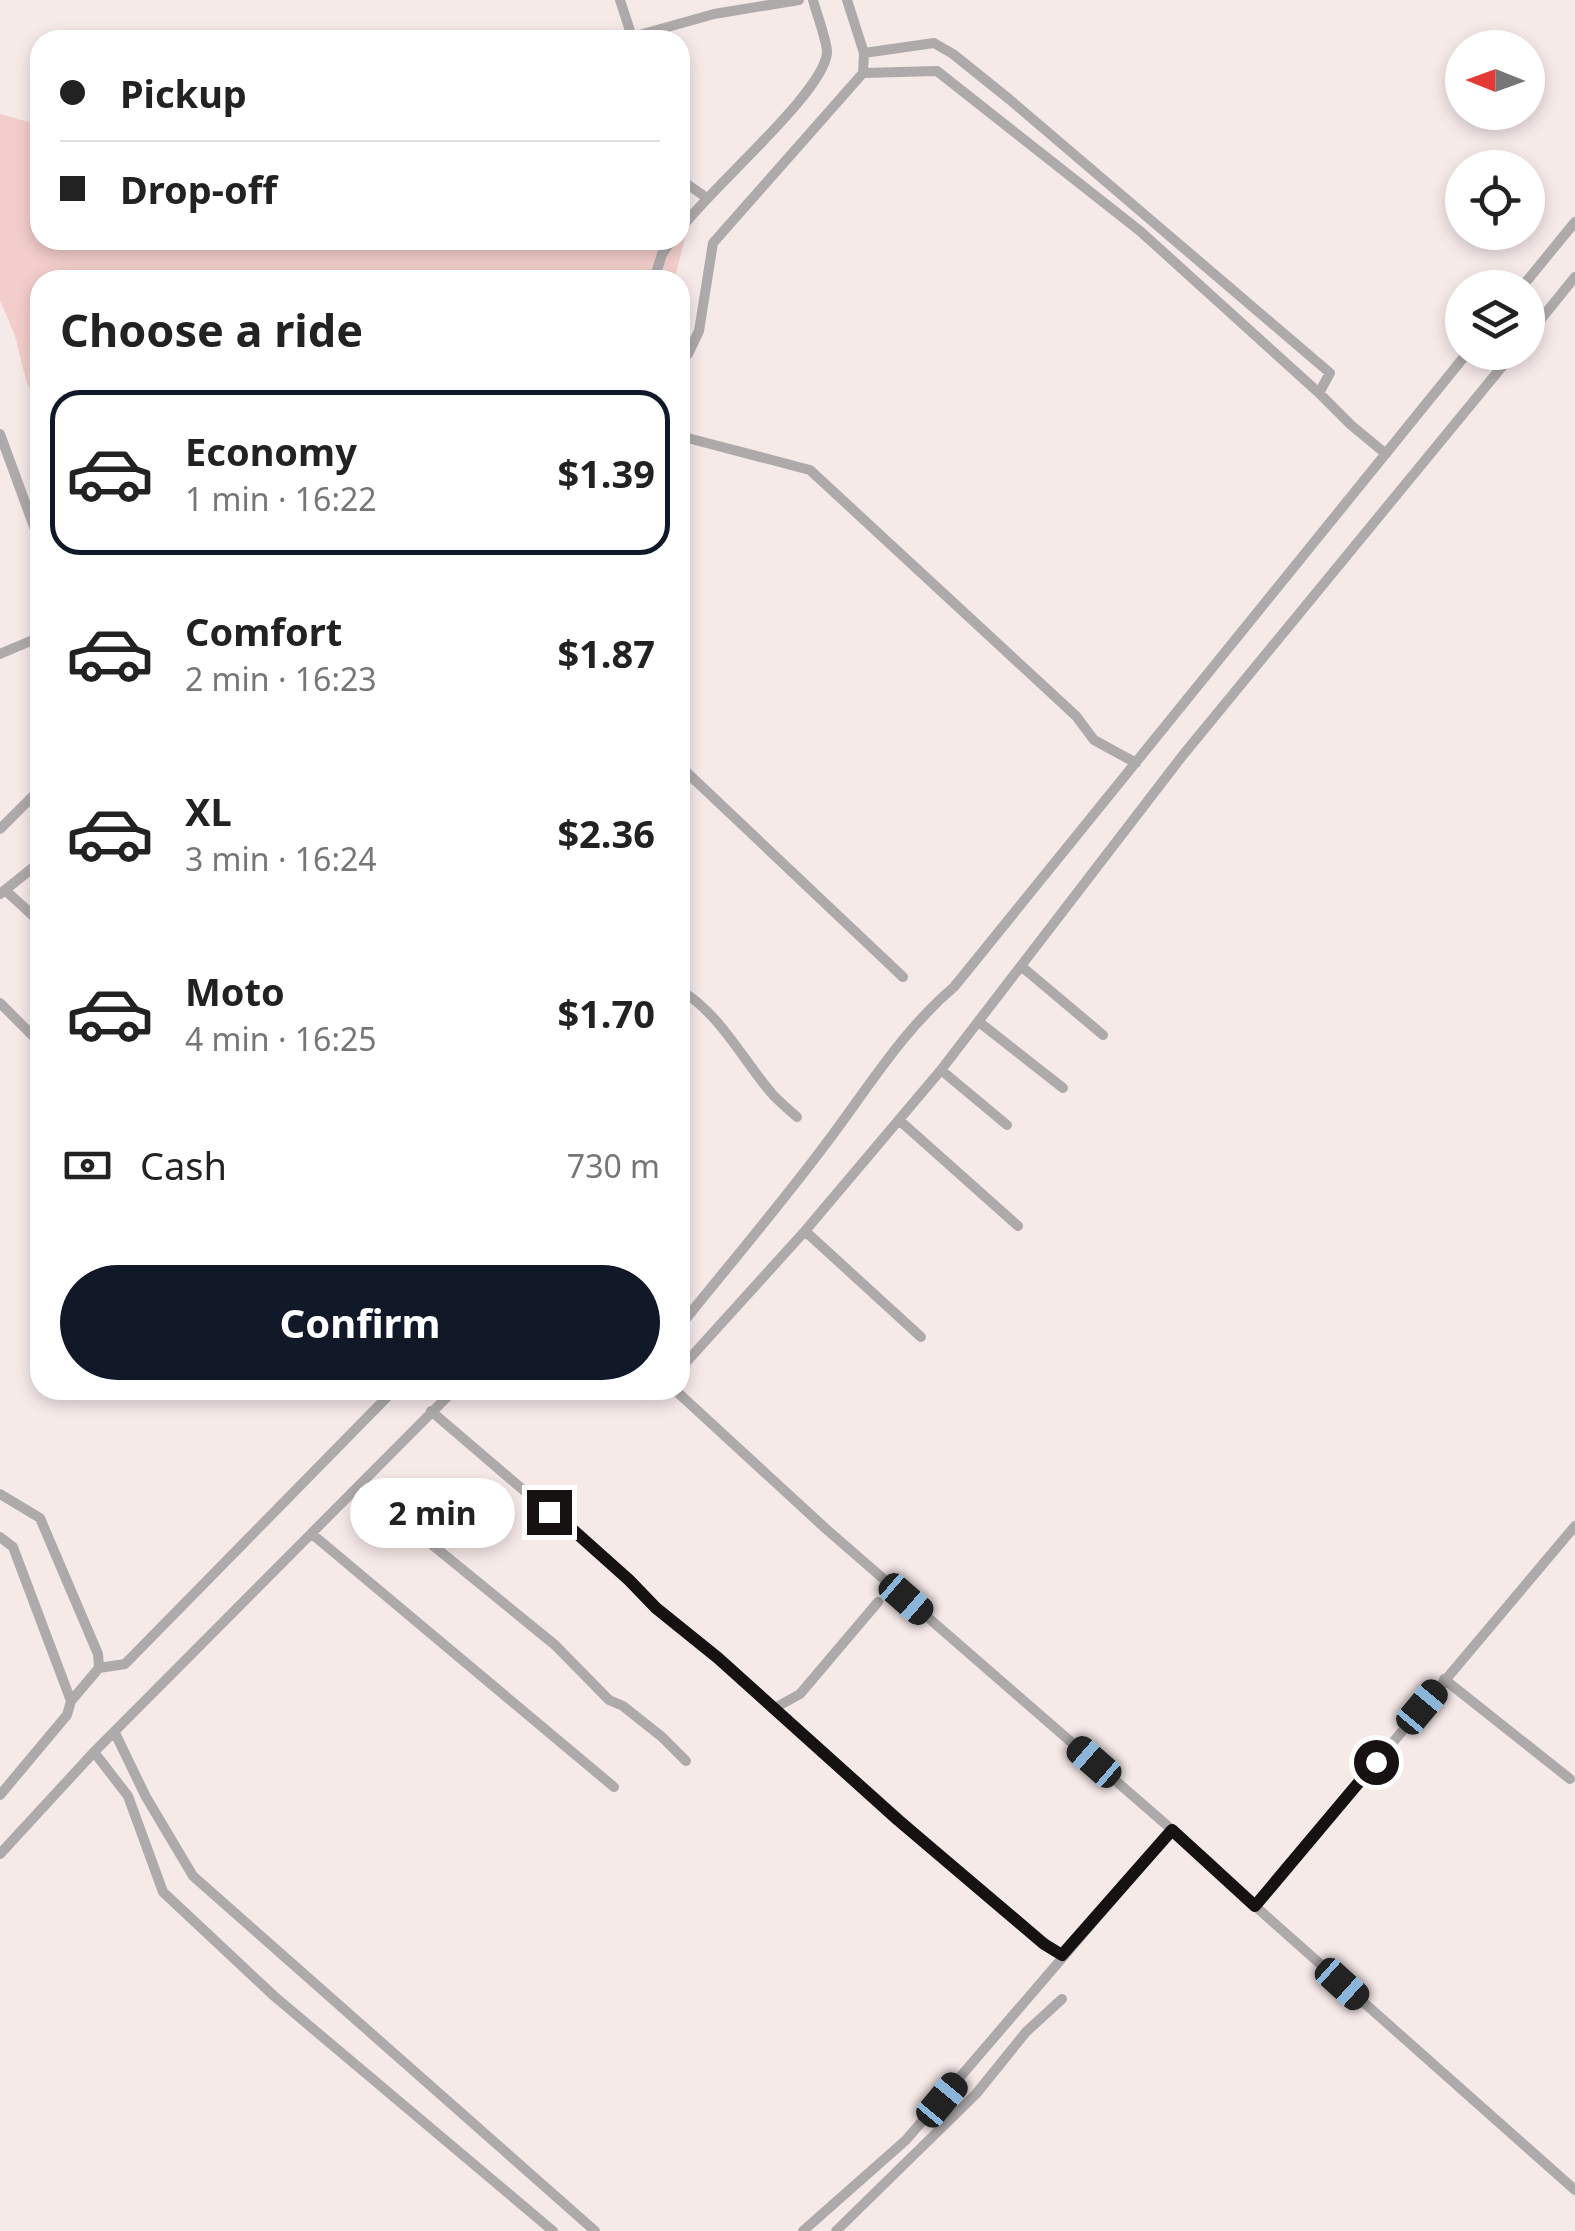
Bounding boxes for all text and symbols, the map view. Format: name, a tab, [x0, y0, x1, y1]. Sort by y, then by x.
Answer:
north arrow	[1445, 30, 1545, 130]
map controls	[1445, 30, 1545, 370]
text: Pickup	[120, 67, 247, 119]
button: locate	[1445, 150, 1545, 250]
text: Drop-off	[120, 163, 277, 215]
button: layers	[1445, 270, 1545, 370]
text: Choose a ride	[60, 299, 363, 360]
text: Economy	[185, 425, 357, 477]
icon: car	[65, 428, 155, 518]
text: $1.39	[557, 447, 655, 499]
text: 1 min · 16:22	[185, 477, 377, 520]
text: Comfort	[185, 605, 342, 657]
icon: car	[65, 608, 155, 698]
text: $1.87	[557, 627, 655, 679]
text: 2 min · 16:23	[185, 657, 377, 700]
text: XL	[185, 785, 232, 837]
icon: car	[65, 788, 155, 878]
text: $2.36	[557, 807, 655, 859]
text: 3 min · 16:24	[185, 837, 377, 880]
text: Moto	[185, 965, 285, 1017]
icon: car	[65, 968, 155, 1058]
text: $1.70	[557, 987, 655, 1039]
text: 4 min · 16:25	[185, 1017, 377, 1060]
icon: cash	[60, 1138, 115, 1193]
text: Cash	[140, 1139, 227, 1191]
text: 730 m	[567, 1144, 660, 1187]
button: Confirm	[60, 1265, 660, 1380]
callout: 2 min	[349, 1477, 514, 1547]
route end	[527, 1490, 572, 1535]
text: 2 min	[388, 1491, 477, 1534]
car	[874, 1568, 938, 1630]
car	[1391, 1674, 1453, 1740]
car	[1062, 1731, 1126, 1793]
route start	[1354, 1740, 1399, 1785]
car	[1310, 1953, 1374, 2015]
car	[911, 2067, 973, 2133]

